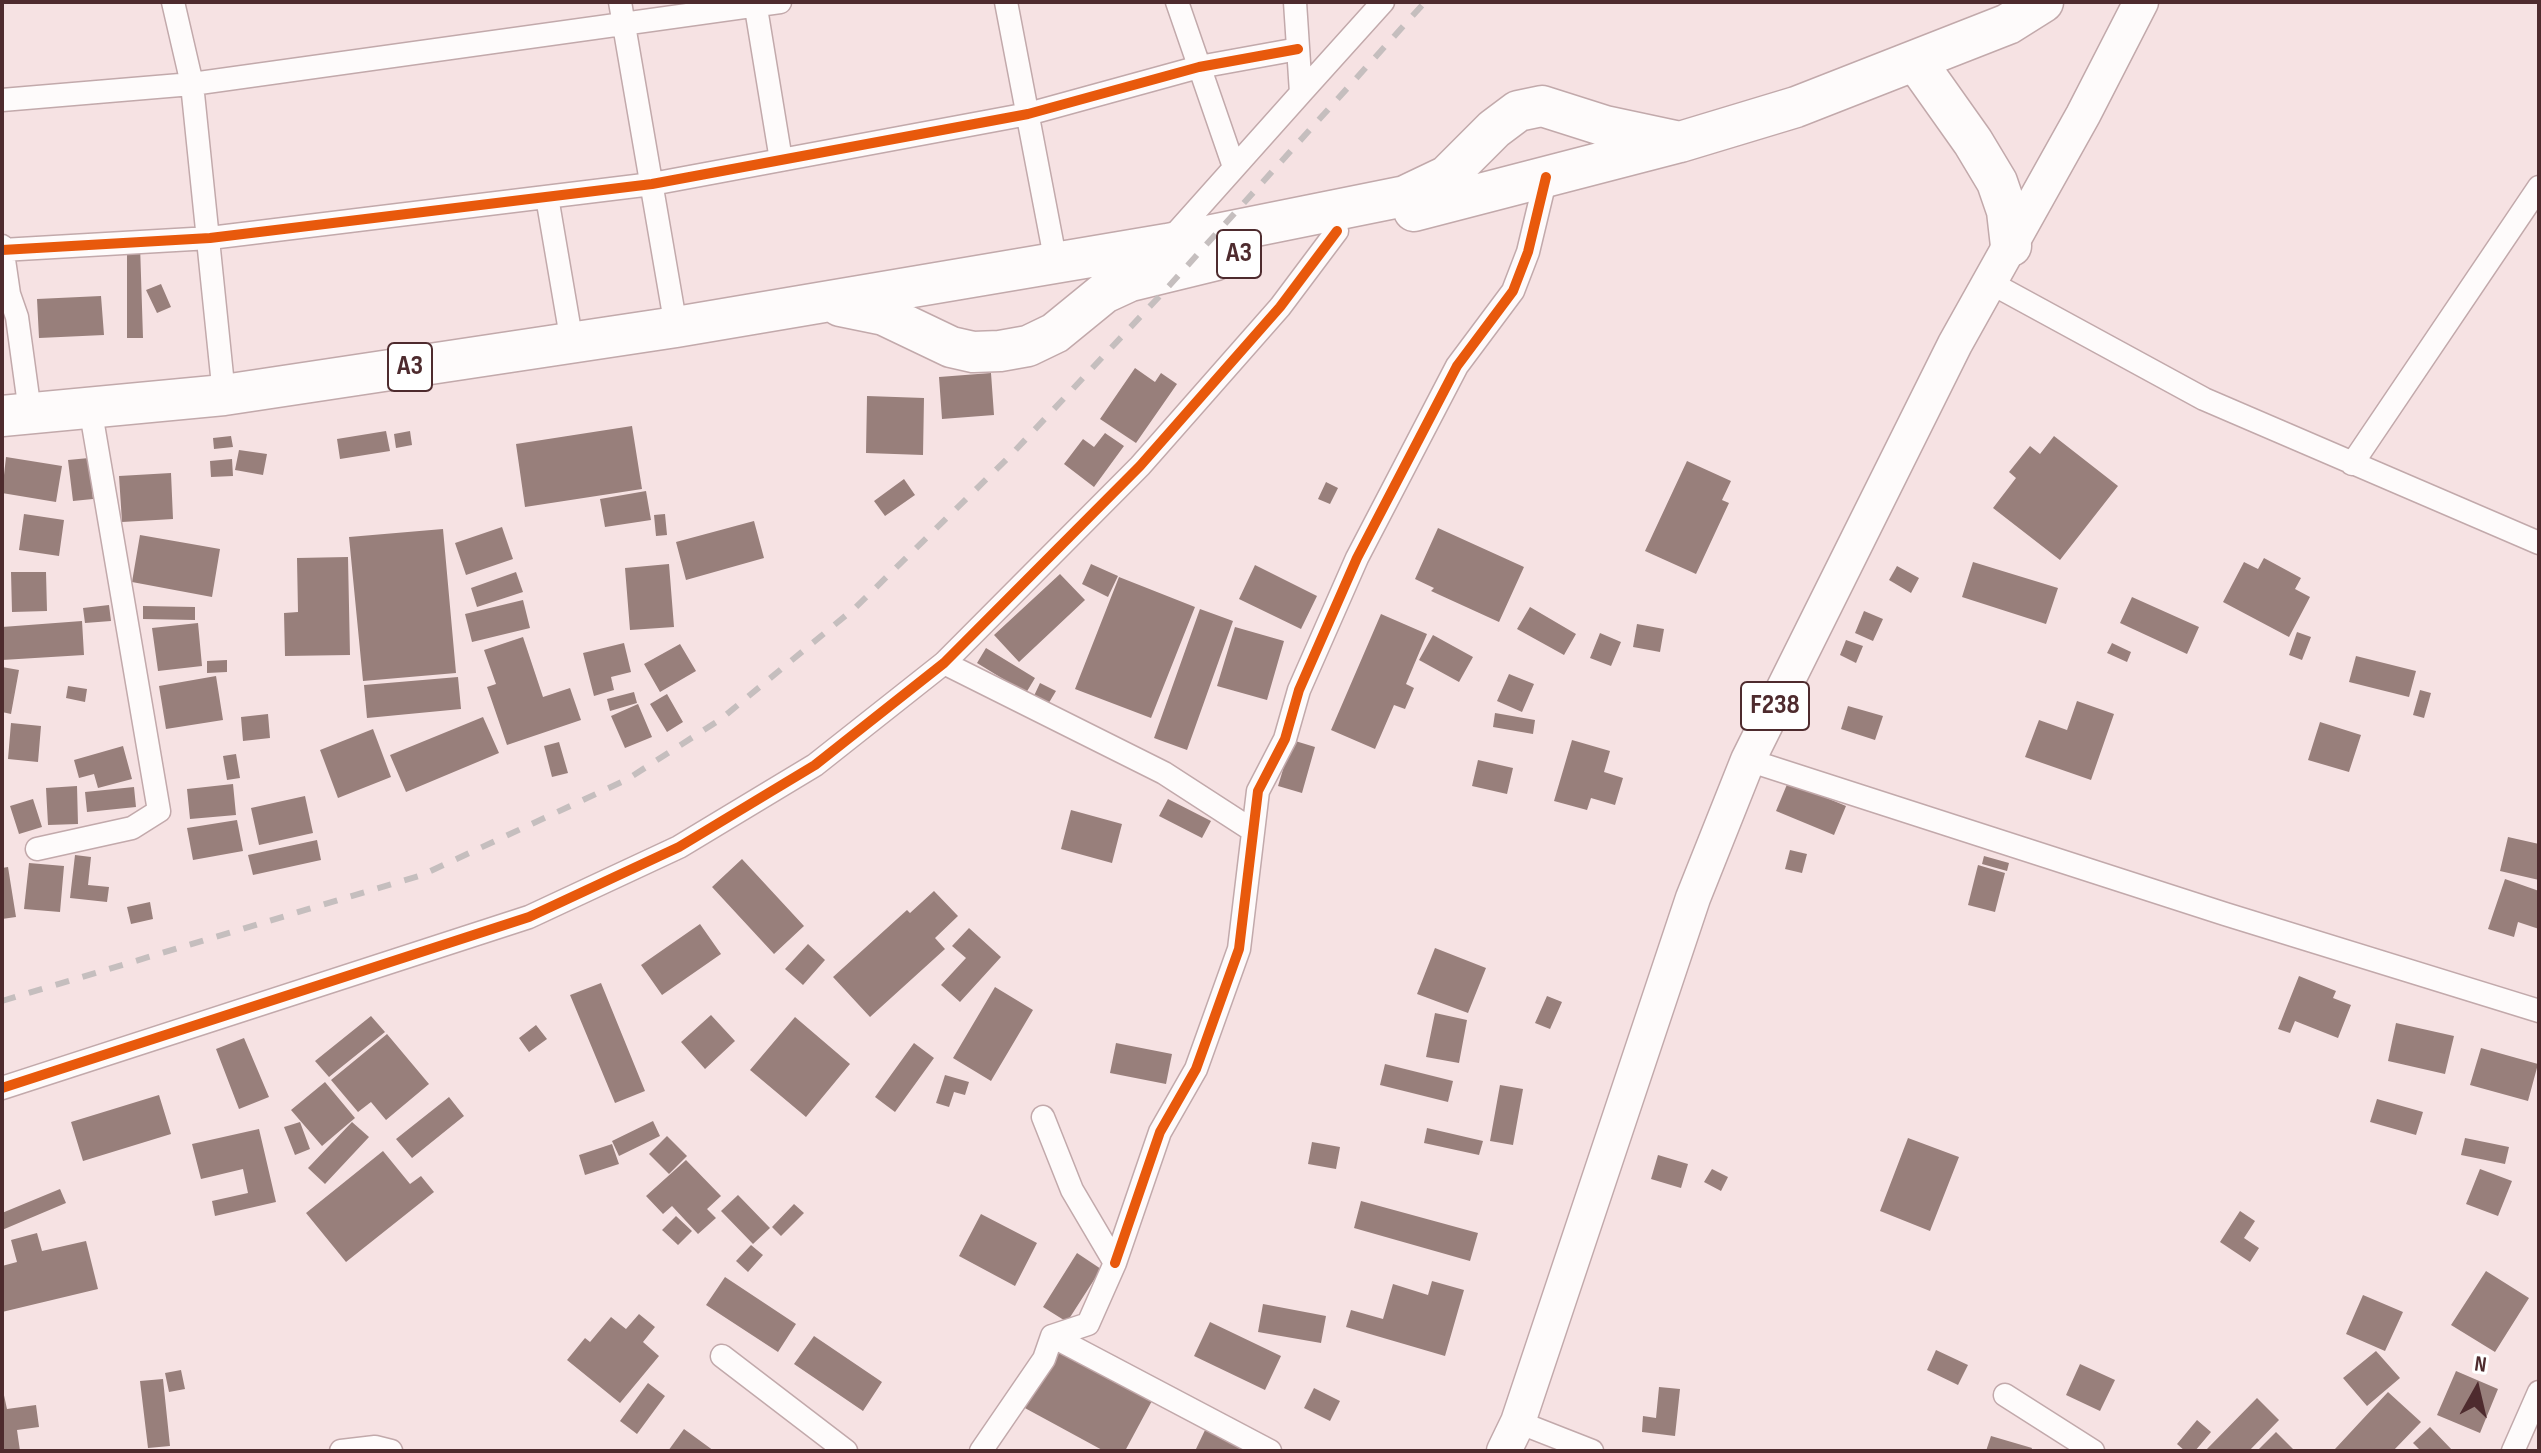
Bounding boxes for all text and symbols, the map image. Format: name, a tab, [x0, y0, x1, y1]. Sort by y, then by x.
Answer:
road number: A3	[1217, 230, 1261, 278]
road number: A3	[388, 343, 432, 391]
road number: F238	[1741, 682, 1809, 730]
north arrow	[2437, 1349, 2517, 1429]
text: N	[2473, 1351, 2488, 1379]

